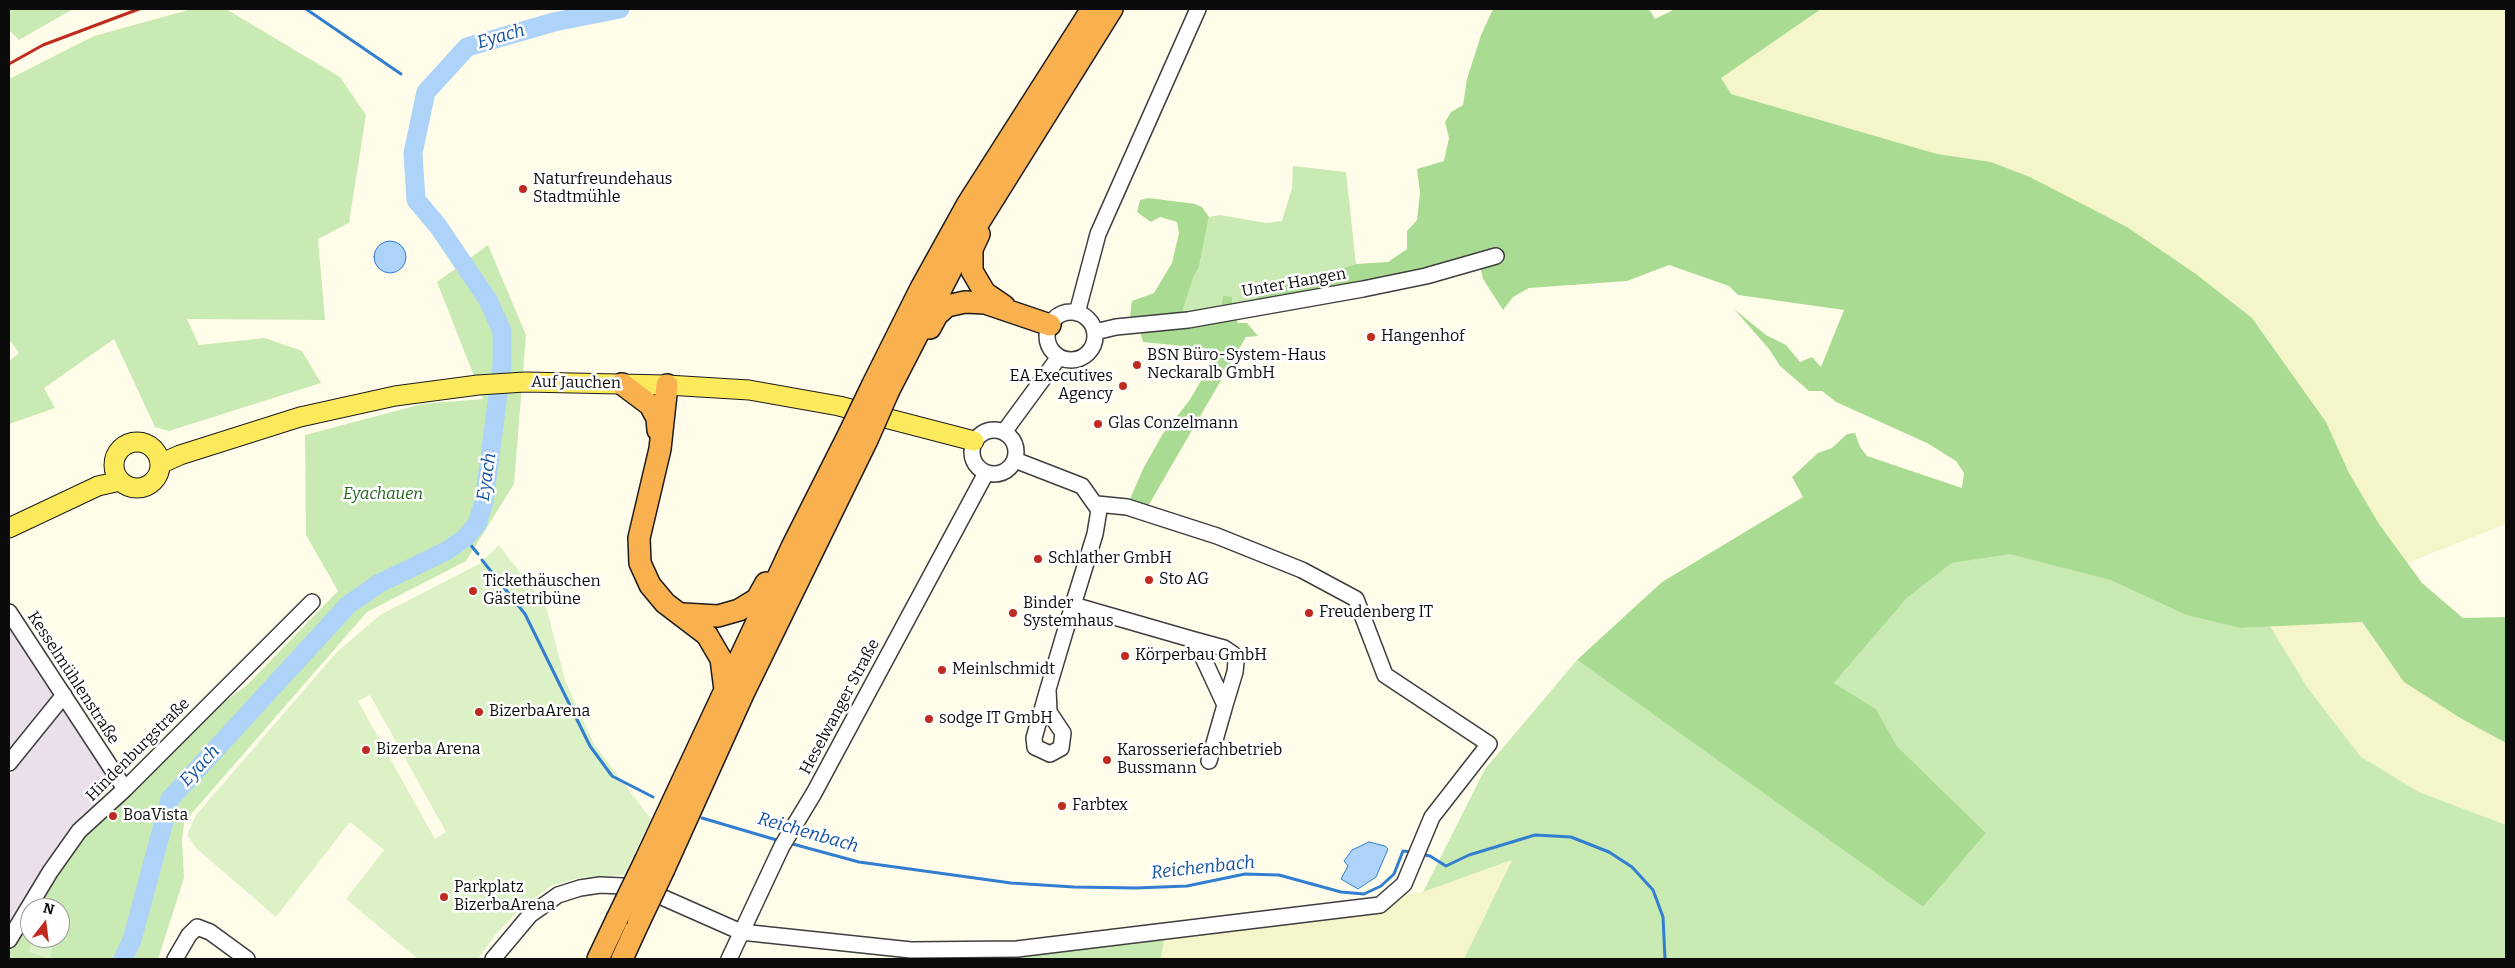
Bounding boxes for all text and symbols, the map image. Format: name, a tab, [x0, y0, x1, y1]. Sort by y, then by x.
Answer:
water label: Eyach	[475, 20, 527, 54]
place label: Naturfreundehaus Stadtmühle	[533, 170, 673, 208]
marker: Naturfreundehaus Stadtmühle	[517, 183, 529, 195]
street label: Unter Hangen	[1240, 264, 1348, 302]
place label: Hangenhof	[1381, 327, 1465, 347]
marker: Hangenhof	[1365, 331, 1377, 343]
place label: BSN Büro-System-Haus Neckaralb GmbH	[1147, 346, 1326, 384]
marker: BSN Büro-System-Haus Neckaralb GmbH	[1131, 359, 1143, 371]
place label: EA Executives Agency	[1010, 367, 1113, 405]
street label: Auf Jauchen	[531, 373, 621, 393]
marker: EA Executives Agency	[1117, 380, 1129, 392]
place label: Glas Conzelmann	[1108, 414, 1238, 434]
marker: Glas Conzelmann	[1092, 418, 1104, 430]
water label: Eyach	[473, 451, 501, 503]
park label: Eyachauen	[343, 485, 423, 505]
place label: Schlather GmbH	[1048, 549, 1172, 569]
marker: Schlather GmbH	[1032, 553, 1044, 565]
place label: Sto AG	[1159, 570, 1209, 590]
place label: Tickethäuschen Gästetribüne	[483, 572, 601, 610]
marker: Sto AG	[1143, 574, 1155, 586]
marker: Tickethäuschen Gästetribüne	[467, 585, 479, 597]
place label: Binder Systemhaus	[1023, 594, 1114, 632]
place label: Freudenberg IT	[1319, 603, 1433, 623]
marker: Binder Systemhaus	[1007, 607, 1019, 619]
marker: Freudenberg IT	[1303, 607, 1315, 619]
street label: Kesselmühlenstraße	[23, 608, 123, 748]
street label: Heselwanger Straße	[796, 636, 884, 778]
place label: Körperbau GmbH	[1135, 646, 1267, 666]
marker: Körperbau GmbH	[1119, 650, 1131, 662]
place label: Meinlschmidt	[952, 660, 1055, 680]
marker: Meinlschmidt	[936, 664, 948, 676]
street label: Hindenburgstraße	[82, 694, 194, 806]
place label: BizerbaArena	[489, 702, 590, 722]
marker: BizerbaArena	[473, 706, 485, 718]
place label: sodge IT GmbH	[939, 709, 1053, 729]
marker: sodge IT GmbH	[923, 713, 935, 725]
place label: Bizerba Arena	[376, 740, 481, 760]
water label: Eyach	[176, 741, 224, 791]
place label: Karosseriefachbetrieb Bussmann	[1117, 741, 1282, 779]
marker: Bizerba Arena	[360, 744, 372, 756]
marker: Karosseriefachbetrieb Bussmann	[1101, 754, 1113, 766]
place label: Farbtex	[1072, 796, 1128, 816]
marker: Farbtex	[1056, 800, 1068, 812]
place label: BoaVista	[123, 806, 188, 826]
water label: Reichenbach	[755, 808, 861, 858]
marker: BoaVista	[107, 810, 119, 822]
water label: Reichenbach	[1150, 852, 1256, 884]
place label: Parkplatz BizerbaArena	[454, 878, 555, 916]
marker: Parkplatz BizerbaArena	[438, 891, 450, 903]
north arrow	[20, 898, 70, 948]
text: N	[41, 899, 56, 919]

